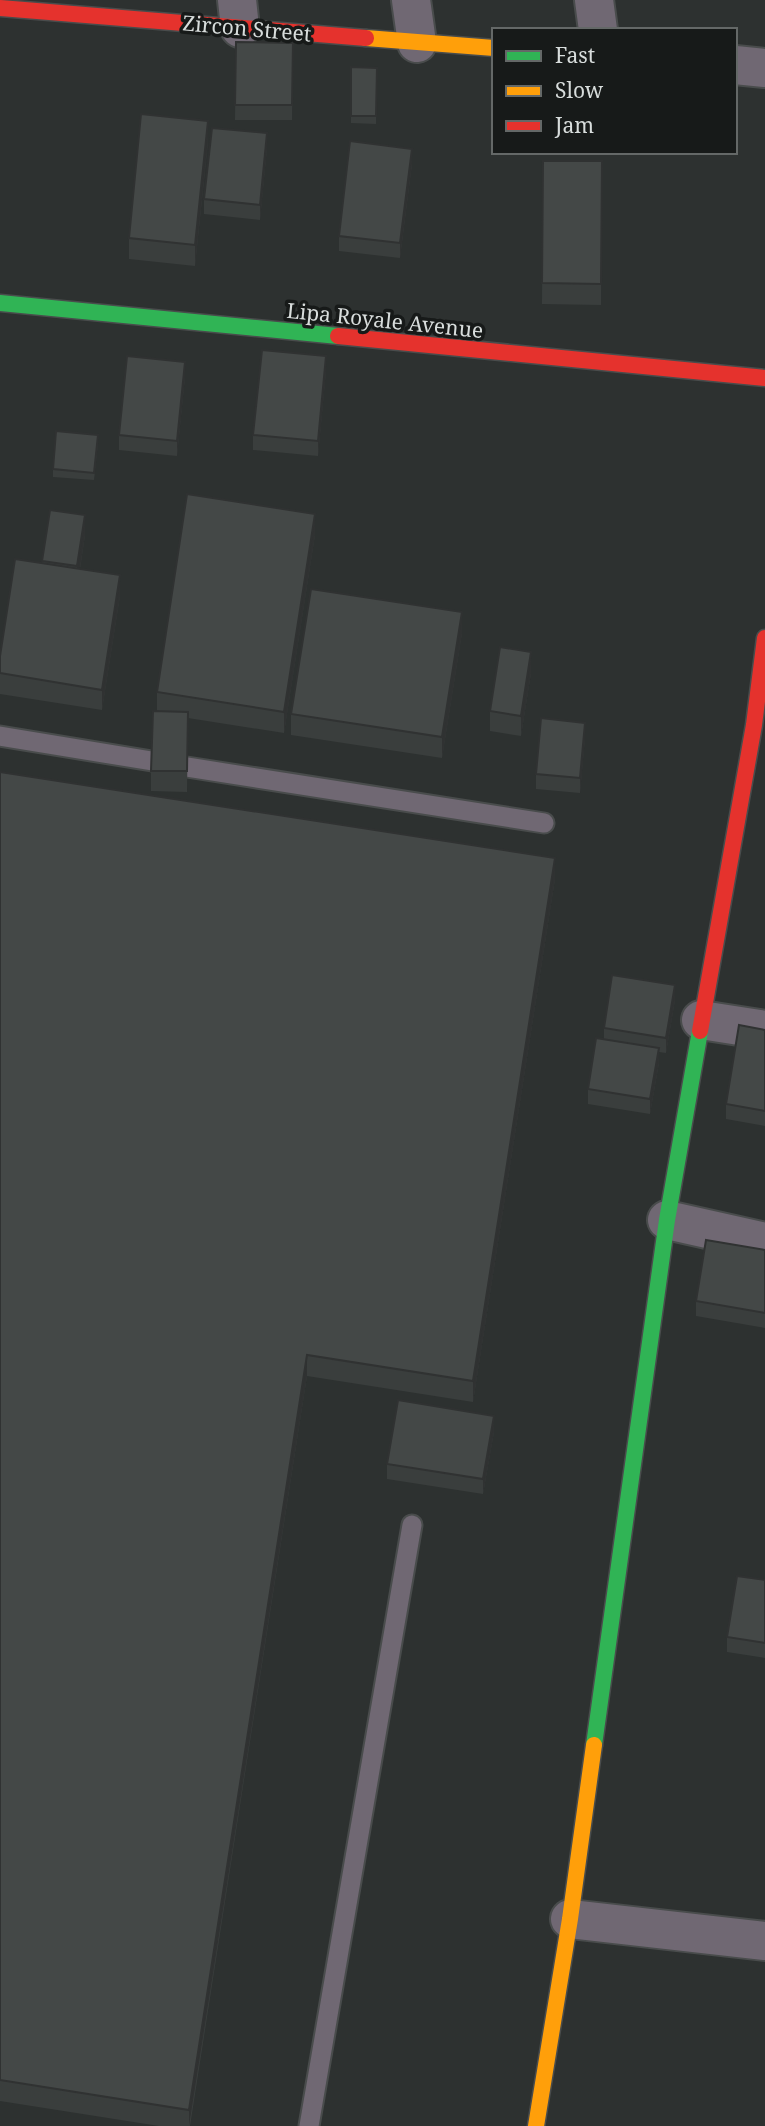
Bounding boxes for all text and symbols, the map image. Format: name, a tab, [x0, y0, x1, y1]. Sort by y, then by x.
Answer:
street label: Zircon Street	[181, 8, 313, 48]
legend	[492, 28, 737, 154]
text: Fast	[555, 41, 595, 69]
text: Slow	[555, 76, 604, 104]
text: Jam	[554, 111, 594, 139]
street label: Lipa Royale Avenue	[285, 296, 485, 344]

